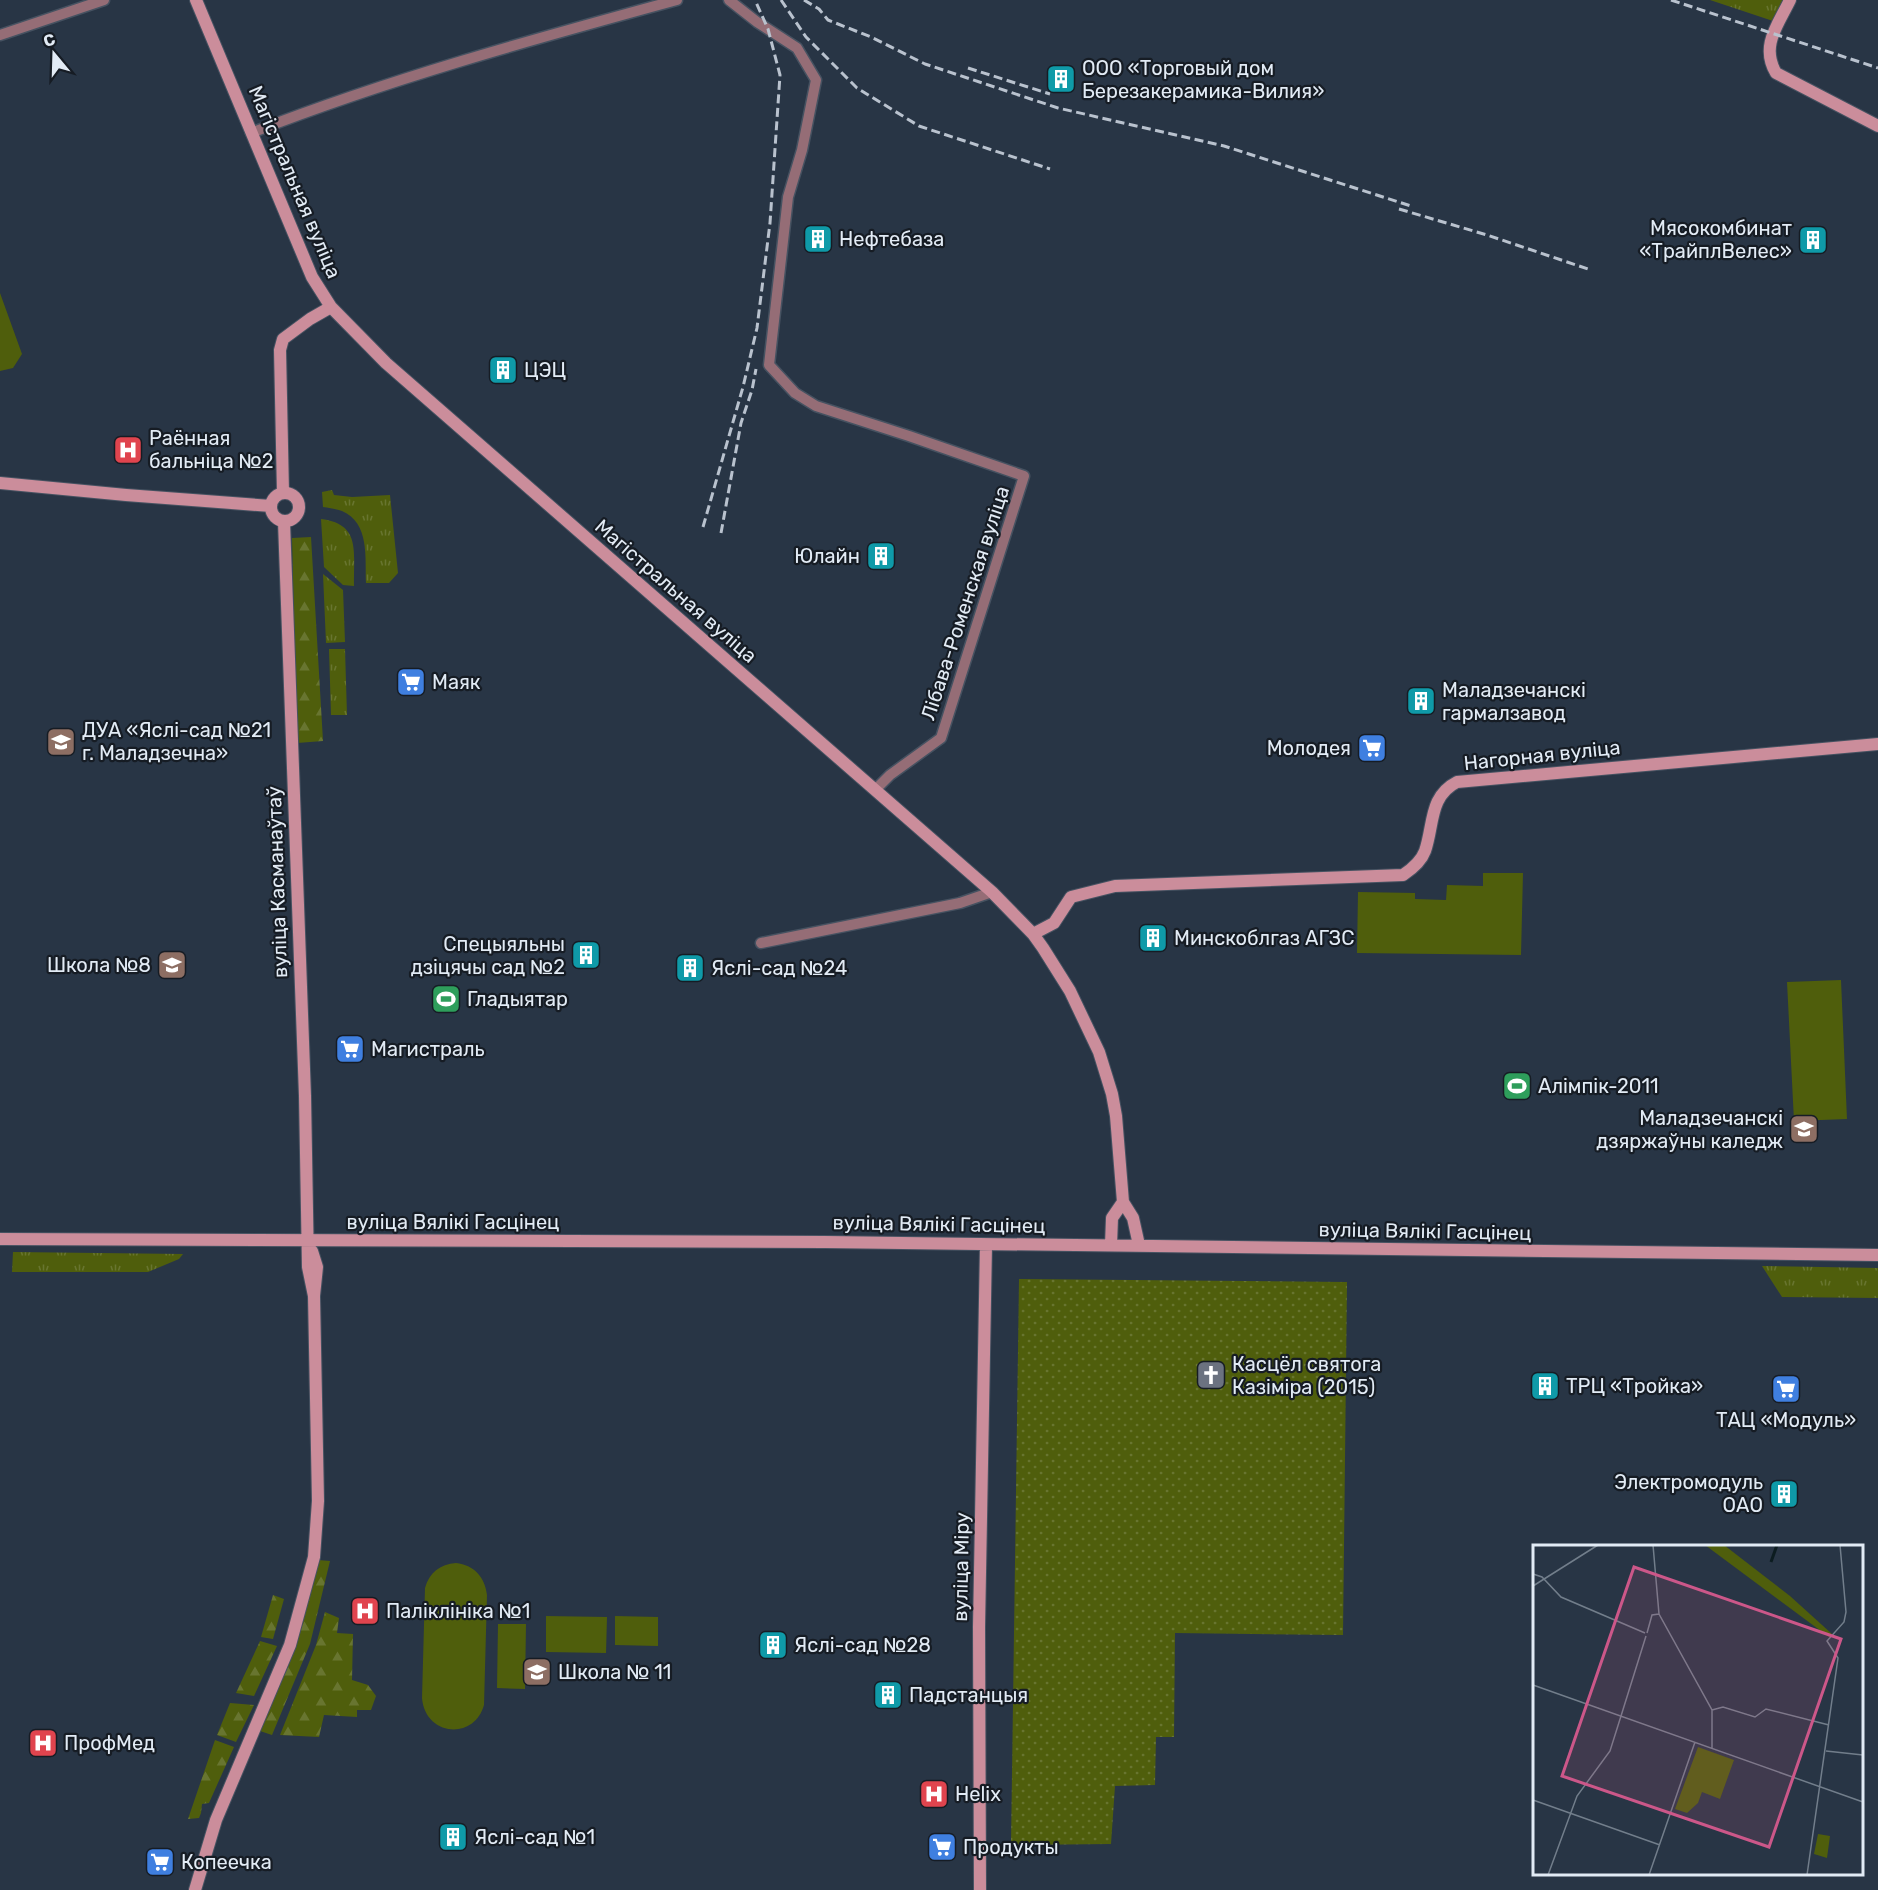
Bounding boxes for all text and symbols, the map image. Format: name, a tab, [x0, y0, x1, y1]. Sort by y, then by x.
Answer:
north arrow	[24, 24, 84, 84]
text: С	[41, 29, 58, 51]
place label: ООО «Торговый дом Березакерамика-Вилия»	[1082, 56, 1324, 103]
building icon: ООО «Торговый дом Березакерамика-Вилия»	[1045, 63, 1077, 95]
street label: Магістральная вуліца	[244, 82, 346, 282]
place label: Мясокомбинат «ТрайплВелес»	[1639, 216, 1792, 263]
building icon: Нефтебаза	[802, 223, 834, 255]
building icon: Мясокомбинат «ТрайплВелес»	[1797, 224, 1829, 256]
place label: Нефтебаза	[839, 227, 944, 251]
building icon: ЦЭЦ	[487, 354, 519, 386]
place label: ЦЭЦ	[524, 358, 566, 382]
place label: Раённая бальніца №2	[149, 426, 273, 473]
hospital icon: Раённая бальніца №2	[112, 434, 144, 466]
street label: Лібава-Роменская вуліца	[916, 483, 1014, 723]
street label: Магістральная вуліца	[590, 514, 762, 668]
building icon: Юлайн	[865, 540, 897, 572]
place label: Юлайн	[794, 544, 860, 568]
supermarket icon: Маяк	[395, 666, 427, 698]
place label: Маяк	[432, 670, 481, 694]
place label: Маладзечанскі гармалзавод	[1442, 678, 1586, 725]
building icon: Маладзечанскі гармалзавод	[1405, 685, 1437, 717]
place label: ДУА «Яслі-сад №21 г. Маладзечна»	[82, 718, 271, 765]
school or university icon: ДУА «Яслі-сад №21 г. Маладзечна»	[45, 726, 77, 758]
supermarket icon: Молодея	[1356, 732, 1388, 764]
street label: Нагорная вуліца	[1462, 735, 1622, 775]
place label: Молодея	[1267, 736, 1351, 760]
street label: вуліца Касманаўтаў	[262, 785, 292, 979]
building icon: Минскоблгаз АГЗС	[1137, 922, 1169, 954]
place label: Минскоблгаз АГЗС	[1174, 926, 1355, 950]
place label: Спецыяльны дзіцячы сад №2	[411, 932, 565, 979]
building icon: Спецыяльны дзіцячы сад №2	[570, 939, 602, 971]
school or university icon: Школа №8	[156, 949, 188, 981]
building icon: Яслі-сад №24	[674, 952, 706, 984]
place label: Школа №8	[47, 953, 151, 977]
place label: Яслі-сад №24	[711, 956, 847, 980]
sports icon: Гладыятар	[430, 983, 462, 1015]
place label: Гладыятар	[467, 987, 568, 1011]
supermarket icon: Магистраль	[334, 1033, 366, 1065]
place label: Магистраль	[371, 1037, 485, 1061]
sports icon: Алімпік-2011	[1501, 1070, 1533, 1102]
place label: Алімпік-2011	[1538, 1074, 1659, 1098]
place label: Маладзечанскі дзяржаўны каледж	[1596, 1106, 1783, 1153]
school or university icon: Маладзечанскі дзяржаўны каледж	[1788, 1113, 1820, 1145]
street label: вуліца Вялікі Гасцінец	[347, 1210, 559, 1234]
street label: вуліца Вялікі Гасцінец	[832, 1210, 1046, 1238]
street label: вуліца Вялікі Гасцінец	[1318, 1217, 1532, 1245]
place label: Касцёл святога Казіміра (2015)	[1232, 1352, 1381, 1399]
church icon: Касцёл святога Казіміра (2015)	[1195, 1359, 1227, 1391]
building icon: ТРЦ «Тройка»	[1529, 1370, 1561, 1402]
supermarket icon: ТАЦ «Модуль»	[1770, 1373, 1802, 1405]
place label: ТРЦ «Тройка»	[1566, 1374, 1703, 1398]
place label: ТАЦ «Модуль»	[1716, 1408, 1856, 1432]
place label: Электромодуль ОАО	[1614, 1470, 1763, 1517]
building icon: Электромодуль ОАО	[1768, 1478, 1800, 1510]
street label: вуліца Міру	[948, 1512, 974, 1622]
inset map	[1533, 1545, 1863, 1875]
hospital icon: Паліклініка №1	[349, 1595, 381, 1627]
place label: Паліклініка №1	[386, 1599, 530, 1623]
building icon: Яслі-сад №28	[757, 1629, 789, 1661]
place label: Яслі-сад №28	[794, 1633, 931, 1657]
school or university icon: Школа № 11	[521, 1656, 553, 1688]
place label: Школа № 11	[558, 1660, 671, 1684]
building icon: Падстанцыя	[872, 1679, 904, 1711]
place label: Падстанцыя	[909, 1683, 1028, 1707]
hospital icon: ПрофМед	[27, 1727, 59, 1759]
place label: ПрофМед	[64, 1731, 155, 1755]
hospital icon: Helix	[918, 1778, 950, 1810]
place label: Helix	[955, 1782, 1001, 1806]
building icon: Яслі-сад №1	[437, 1821, 469, 1853]
place label: Яслі-сад №1	[474, 1825, 595, 1849]
supermarket icon: Продукты	[926, 1831, 958, 1863]
place label: Продукты	[963, 1835, 1059, 1859]
supermarket icon: Копеечка	[144, 1846, 176, 1878]
place label: Копеечка	[181, 1850, 272, 1874]

